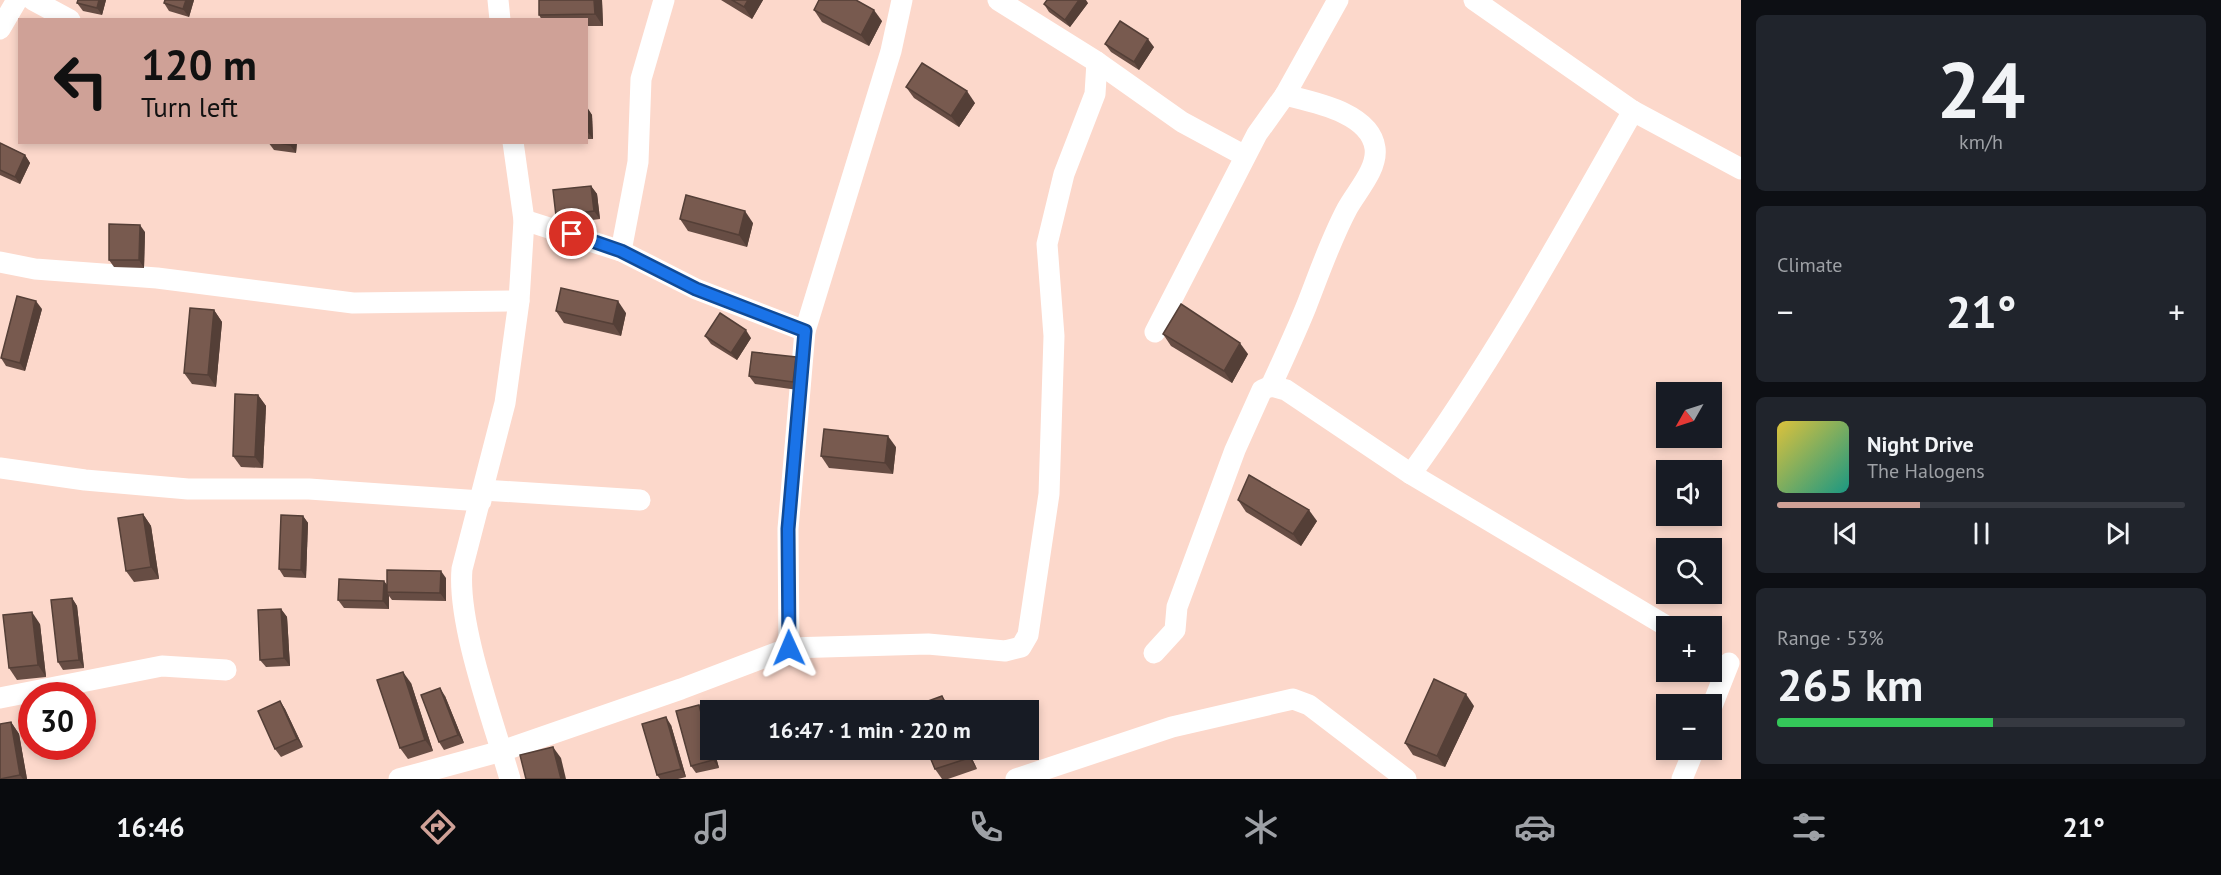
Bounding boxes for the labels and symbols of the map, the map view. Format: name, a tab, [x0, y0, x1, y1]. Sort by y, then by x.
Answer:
pin	[546, 208, 597, 259]
north arrow	[1656, 382, 1722, 448]
position arrow	[757, 616, 821, 680]
speed limit sign: 30	[18, 682, 96, 760]

